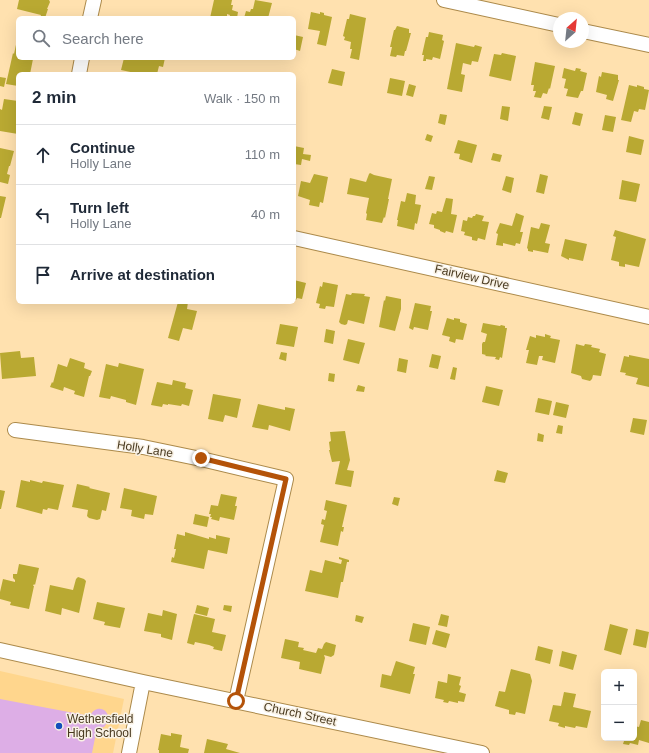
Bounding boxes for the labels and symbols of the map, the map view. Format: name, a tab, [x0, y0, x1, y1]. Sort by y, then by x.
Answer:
north arrow	[553, 12, 589, 48]
street label: Fairview Drive	[433, 262, 511, 292]
street label: Holly Lane	[116, 438, 174, 460]
route end	[192, 449, 210, 467]
route start	[227, 692, 245, 710]
street label: Church Street	[262, 699, 338, 729]
place label: Wethersfield High School	[67, 712, 133, 740]
marker: Wethersfield High School	[54, 721, 64, 731]

